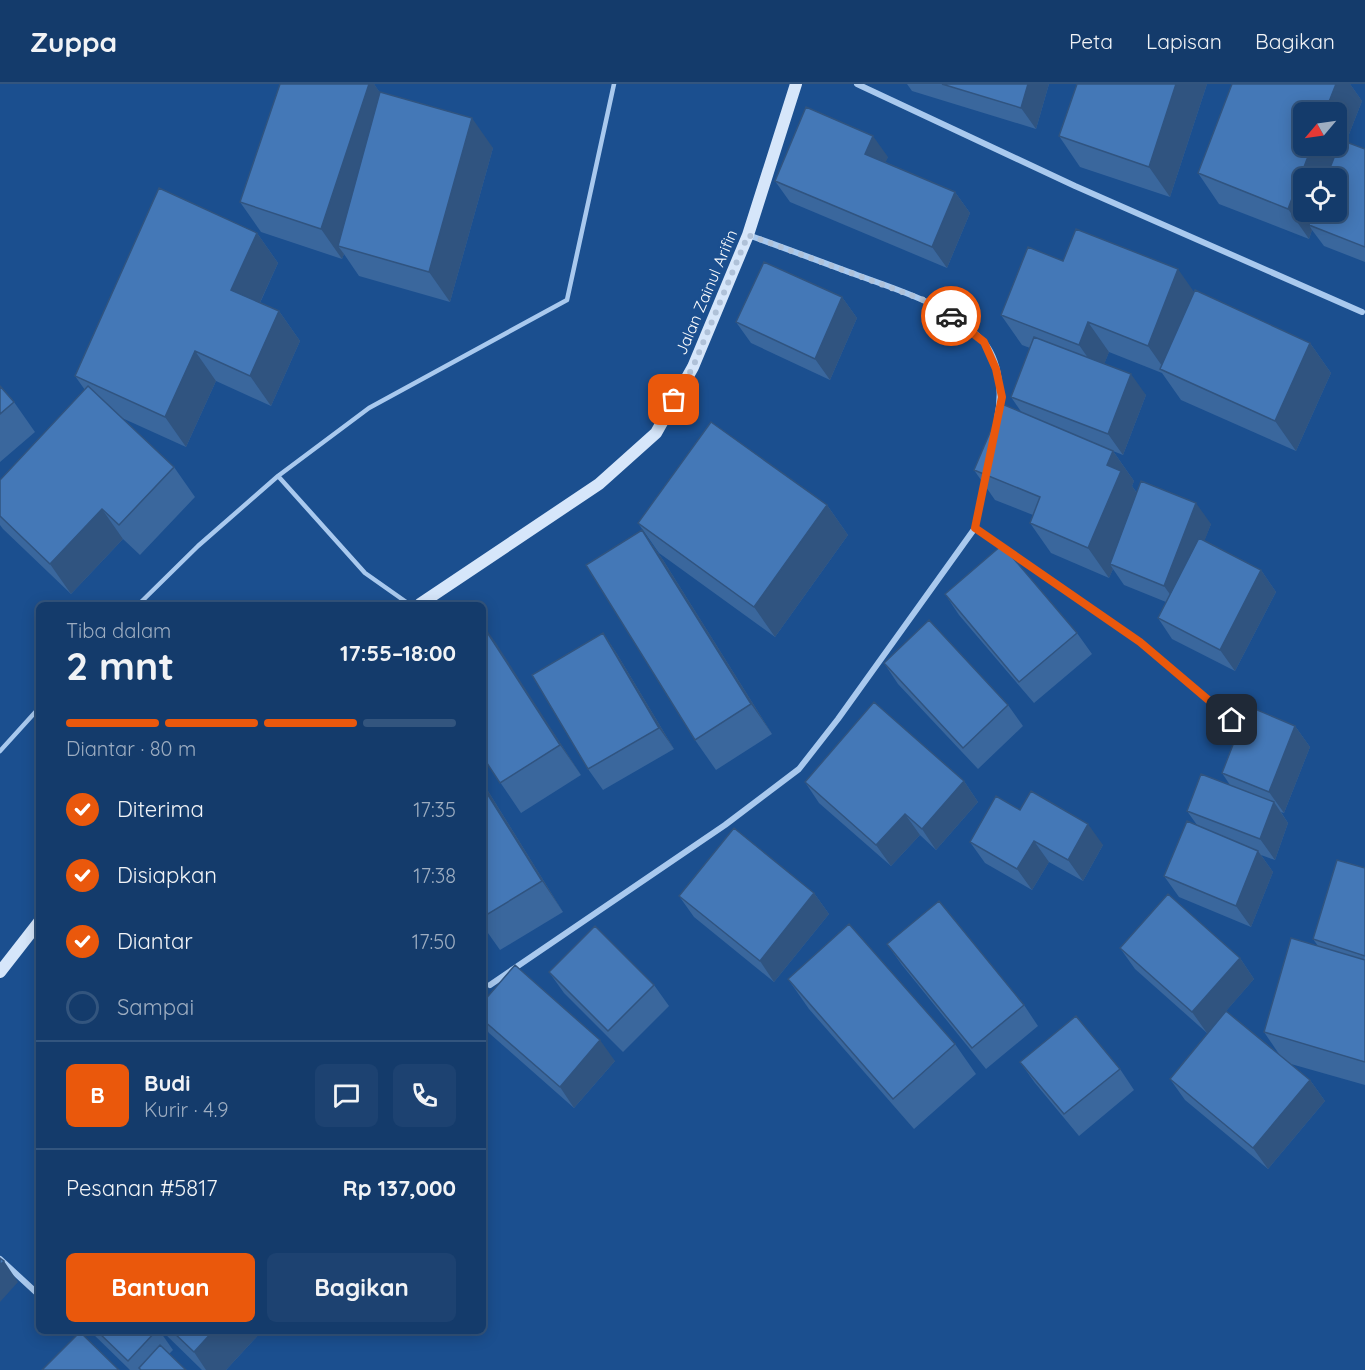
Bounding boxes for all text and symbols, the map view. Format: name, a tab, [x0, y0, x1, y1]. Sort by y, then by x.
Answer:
text: Zuppa	[30, 24, 117, 59]
text: Peta	[1069, 28, 1113, 54]
text: Lapisan	[1146, 28, 1222, 54]
text: Bagikan	[1255, 28, 1335, 54]
north arrow	[1293, 102, 1347, 156]
map controls	[1293, 102, 1347, 222]
button: locate	[1293, 168, 1347, 222]
street label: Jalan Zainul Arifin	[671, 226, 741, 358]
courier	[921, 286, 981, 346]
icon: car	[935, 300, 968, 333]
pin	[648, 374, 699, 425]
icon: bag	[657, 383, 690, 416]
text: Tiba dalam	[66, 618, 171, 643]
text: 17:55–18:00	[340, 639, 456, 667]
text: 2 mnt	[66, 641, 174, 690]
pin	[1206, 694, 1257, 745]
icon: home	[1215, 703, 1248, 736]
text: Diantar · 80 m	[66, 736, 196, 761]
icon: check	[66, 793, 99, 826]
text: Diterima	[117, 795, 204, 823]
text: 17:35	[413, 797, 456, 822]
icon: check	[66, 859, 99, 892]
text: Disiapkan	[117, 861, 217, 889]
text: 17:38	[413, 863, 456, 888]
icon: check	[66, 925, 99, 958]
text: Diantar	[117, 927, 193, 955]
text: 17:50	[412, 929, 456, 954]
text: Sampai	[117, 993, 194, 1021]
button: chat	[315, 1064, 378, 1127]
button: phone	[393, 1064, 456, 1127]
text: Budi	[144, 1069, 190, 1097]
text: B	[90, 1081, 105, 1109]
text: Kurir · 4.9	[144, 1097, 228, 1122]
text: Pesanan #5817	[66, 1174, 218, 1202]
text: Rp 137,000	[343, 1174, 456, 1202]
button: Bantuan	[66, 1253, 255, 1322]
button: Bagikan	[267, 1253, 456, 1322]

